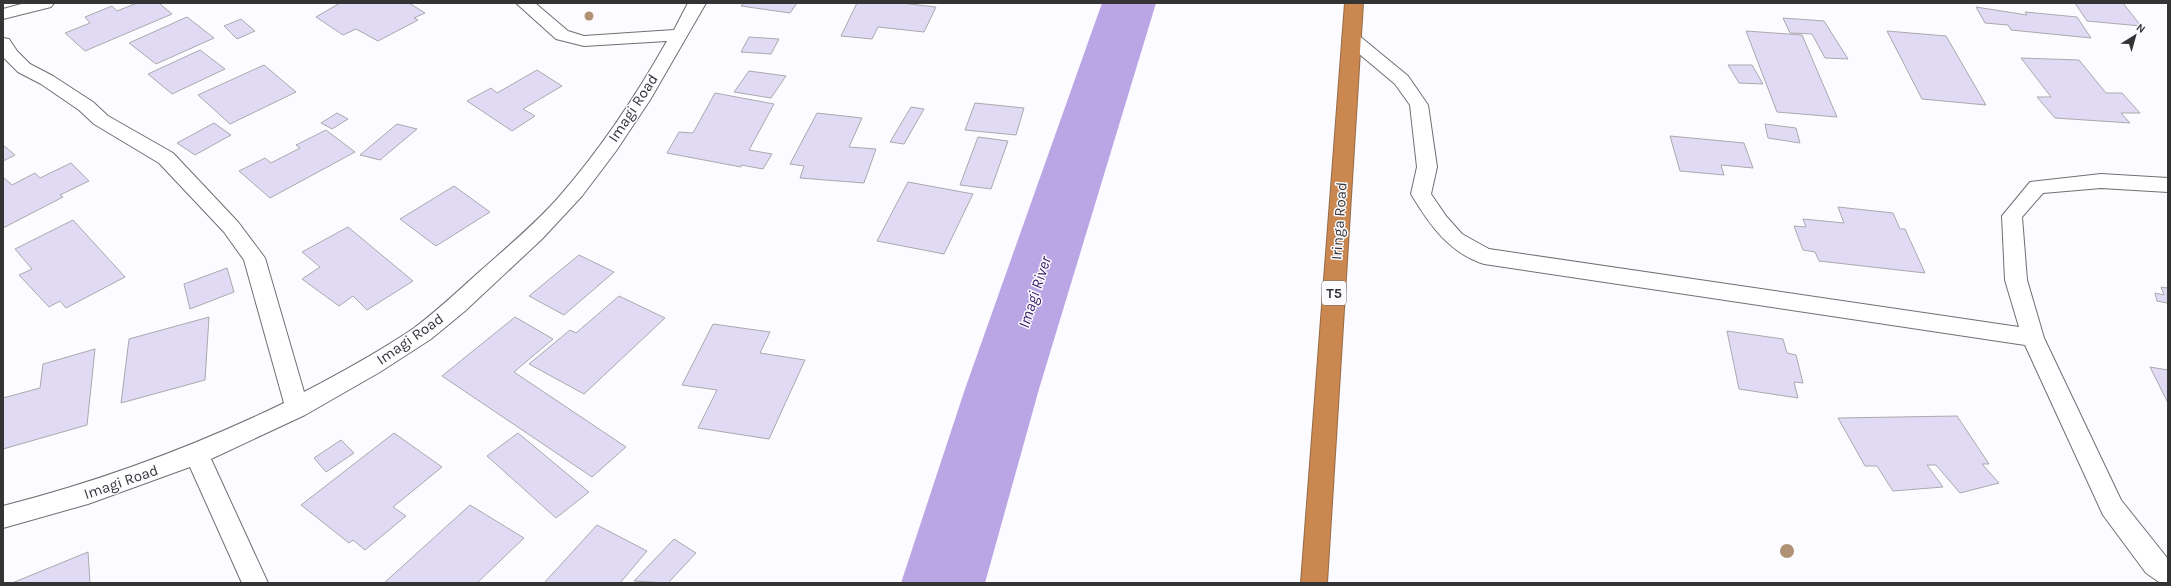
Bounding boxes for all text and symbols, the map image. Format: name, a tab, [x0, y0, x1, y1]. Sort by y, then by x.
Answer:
north arrow	[2115, 16, 2155, 56]
text: N	[2134, 21, 2148, 36]
street label: Imagi Road	[604, 71, 662, 145]
street label: Iringa Road	[1327, 181, 1351, 261]
water label: Imagi River	[1014, 253, 1055, 331]
road number: T5	[1322, 281, 1346, 305]
street label: Imagi Road	[373, 309, 447, 369]
street label: Imagi Road	[81, 461, 161, 503]

